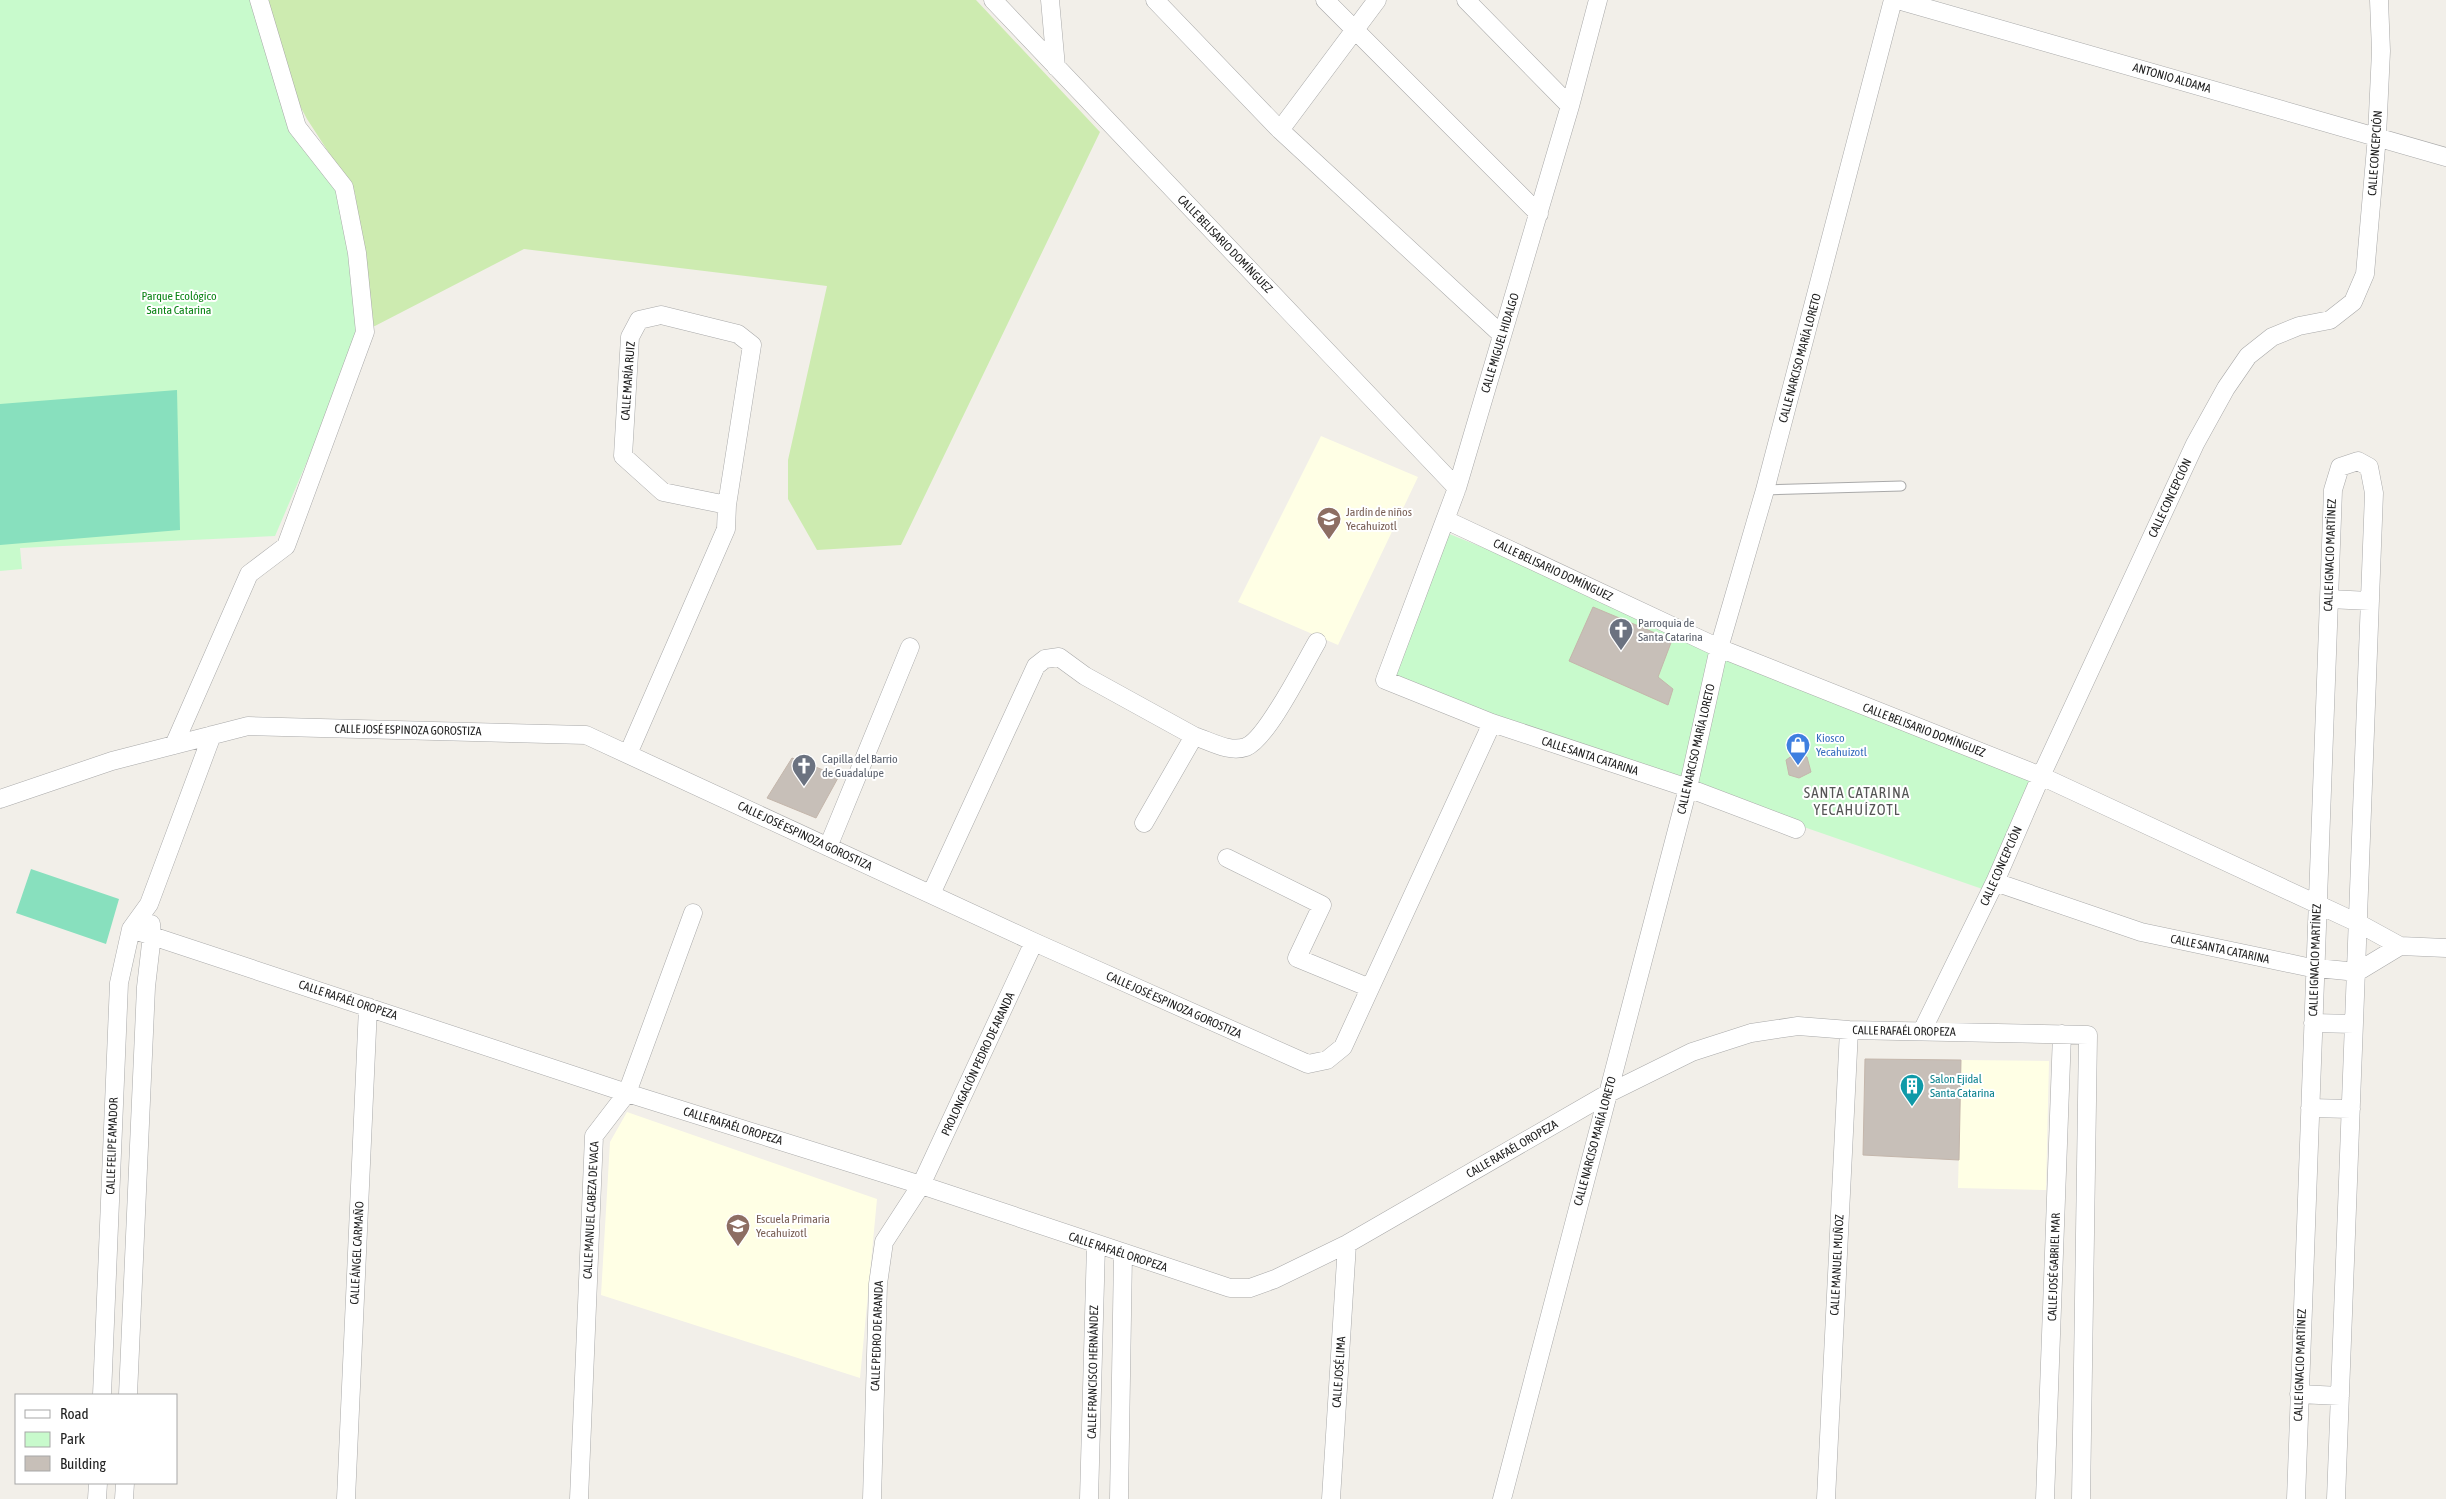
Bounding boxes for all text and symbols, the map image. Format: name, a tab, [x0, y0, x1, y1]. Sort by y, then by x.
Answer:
street label: ANTONIO ALDAMA	[2131, 60, 2213, 96]
street label: CALLE CONCEPCIÓN	[2365, 110, 2385, 196]
street label: CALLE BELISARIO DOMÍNGUEZ	[1175, 192, 1276, 296]
park label: Parque Ecológico Santa Catarina	[141, 289, 217, 317]
street label: CALLE MIGUEL HIDALGO	[1478, 291, 1522, 395]
street label: CALLE NARCISO MARÍA LORETO	[1776, 292, 1824, 424]
street label: CALLE MARÍA RUIZ	[618, 340, 638, 421]
street label: CALLE CONCEPCIÓN	[2146, 456, 2194, 540]
street label: CALLE IGNACIO MARTÍNEZ	[2321, 498, 2339, 612]
place label: Jardín de niños Yecahuizotl	[1346, 505, 1412, 533]
school or university icon: Jardín de niños Yecahuizotl	[1316, 506, 1342, 540]
street label: CALLE BELISARIO DOMÍNGUEZ	[1491, 536, 1616, 604]
place label: Parroquia de Santa Catarina	[1638, 616, 1703, 644]
church icon: Parroquia de Santa Catarina	[1608, 617, 1634, 651]
street label: CALLE NARCISO MARÍA LORETO	[1674, 682, 1718, 816]
street label: CALLE BELISARIO DOMÍNGUEZ	[1861, 700, 1988, 760]
street label: CALLE JOSÉ ESPINOZA GOROSTIZA	[335, 722, 482, 738]
place label: Kiosco Yecahuizotl	[1816, 731, 1868, 759]
shop icon: Kiosco Yecahuizotl	[1785, 732, 1811, 766]
street label: CALLE SANTA CATARINA	[1540, 734, 1640, 778]
place label: Capilla del Barrio de Guadalupe	[822, 752, 898, 780]
church icon: Capilla del Barrio de Guadalupe	[791, 753, 817, 787]
district label: SANTA CATARINA YECAHUÍZOTL	[1804, 784, 1910, 818]
street label: CALLE JOSÉ ESPINOZA GOROSTIZA	[736, 799, 875, 873]
street label: CALLE CONCEPCIÓN	[1977, 824, 2025, 908]
street label: CALLE IGNACIO MARTÍNEZ	[2306, 903, 2324, 1017]
street label: CALLE SANTA CATARINA	[2169, 932, 2271, 966]
street label: CALLE JOSÉ ESPINOZA GOROSTIZA	[1104, 969, 1244, 1041]
street label: CALLE RAFAÉL OROPEZA	[297, 977, 399, 1023]
street label: PROLONGACIÓN PEDRO DE ARANDA	[939, 990, 1018, 1138]
street label: CALLE RAFAÉL OROPEZA	[1852, 1023, 1956, 1039]
place label: Salon Ejidal Santa Catarina	[1930, 1072, 1995, 1100]
building icon: Salon Ejidal Santa Catarina	[1899, 1073, 1925, 1107]
street label: CALLE NARCISO MARÍA LORETO	[1571, 1075, 1619, 1207]
street label: CALLE FELIPE AMADOR	[103, 1097, 121, 1195]
street label: CALLE RAFAÉL OROPEZA	[682, 1104, 785, 1148]
street label: CALLE RAFAÉL OROPEZA	[1464, 1117, 1560, 1181]
street label: CALLE MANUEL CABEZA DE VACA	[580, 1141, 602, 1279]
street label: CALLE ÁNGEL CARMAÑO	[347, 1201, 367, 1305]
place label: Escuela Primaria Yecahuizotl	[756, 1212, 830, 1240]
school or university icon: Escuela Primaria Yecahuizotl	[725, 1213, 751, 1247]
street label: CALLE JOSÉ GABRIEL MAR	[2045, 1213, 2063, 1321]
street label: CALLE MANUEL MUÑOZ	[1827, 1214, 1847, 1316]
street label: CALLE RAFAÉL OROPEZA	[1067, 1229, 1169, 1275]
street label: CALLE PEDRO DE ARANDA	[868, 1280, 886, 1391]
street label: CALLE FRANCISCO HERNÁNDEZ	[1085, 1304, 1101, 1439]
street label: CALLE IGNACIO MARTÍNEZ	[2291, 1308, 2309, 1422]
street label: CALLE JOSÉ LIMA	[1330, 1336, 1348, 1408]
legend	[15, 1394, 178, 1484]
text: Road	[60, 1405, 89, 1422]
text: Park	[60, 1430, 85, 1447]
text: Building	[60, 1455, 106, 1472]

